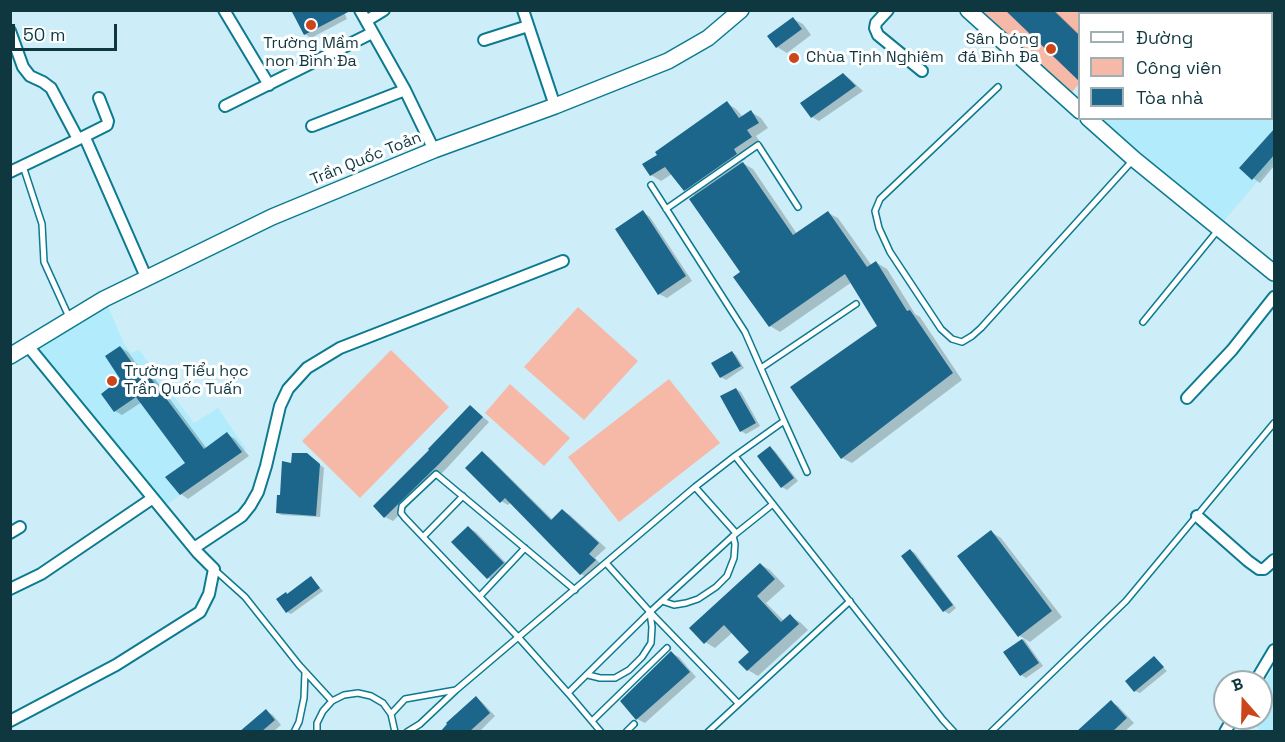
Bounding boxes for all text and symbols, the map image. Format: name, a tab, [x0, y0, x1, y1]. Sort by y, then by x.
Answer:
scale bar	[15, 12, 120, 50]
legend	[1078, 12, 1273, 120]
marker: Trường Mầm non Bình Đa	[304, 18, 318, 32]
text: 50 m	[23, 23, 65, 46]
text: Đường	[1136, 26, 1193, 49]
place label: Sân bóng đá Bình Đa	[957, 30, 1039, 68]
place label: Trường Mầm non Bình Đa	[263, 34, 359, 72]
marker: Sân bóng đá Bình Đa	[1044, 42, 1058, 56]
place label: Chùa Tịnh Nghiêm	[806, 48, 944, 68]
marker: Chùa Tịnh Nghiêm	[787, 51, 801, 65]
text: Công viên	[1136, 56, 1222, 79]
text: Tòa nhà	[1136, 86, 1203, 109]
street label: Trần Quốc Toản	[308, 128, 424, 190]
place label: Trường Tiểu học Trần Quốc Tuấn	[124, 362, 248, 400]
marker: Trường Tiểu học Trần Quốc Tuấn	[105, 374, 119, 388]
north arrow	[1213, 670, 1273, 730]
text: B	[1229, 673, 1246, 696]

